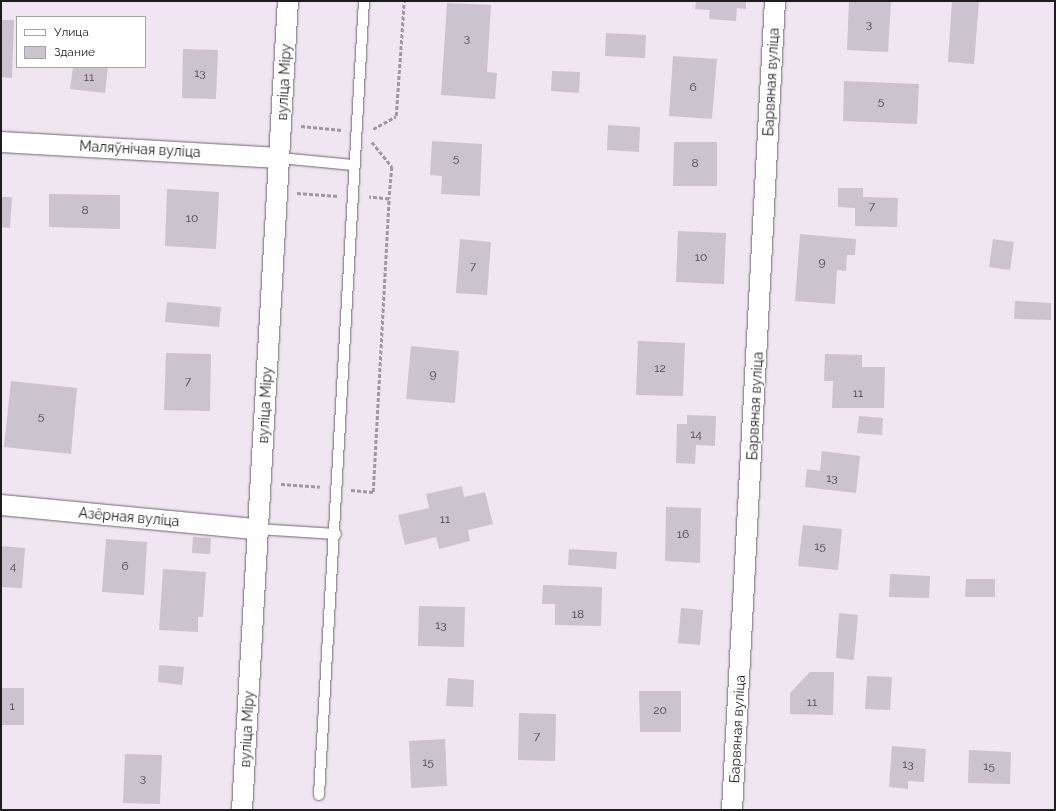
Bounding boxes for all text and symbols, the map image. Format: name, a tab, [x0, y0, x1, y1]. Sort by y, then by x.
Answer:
legend	[16, 16, 146, 68]
house number: 3	[866, 18, 872, 32]
text: Улица	[54, 25, 89, 39]
street label: Барвяная вуліца	[760, 27, 782, 137]
house number: 3	[464, 32, 470, 46]
street label: вуліца Міру	[274, 43, 294, 121]
text: Здание	[54, 45, 95, 59]
house number: 13	[194, 67, 206, 81]
house number: 11	[84, 71, 94, 85]
house number: 6	[689, 81, 697, 95]
house number: 5	[878, 95, 884, 109]
street label: Маляўнічая вуліца	[79, 137, 201, 161]
house number: 5	[453, 152, 459, 166]
house number: 8	[691, 157, 699, 171]
house number: 7	[869, 200, 875, 214]
house number: 8	[81, 204, 89, 218]
house number: 10	[186, 212, 198, 226]
house number: 10	[695, 251, 707, 265]
house number: 9	[818, 256, 826, 270]
house number: 7	[470, 260, 476, 274]
street label: Барвяная вуліца	[744, 351, 766, 461]
house number: 12	[654, 362, 666, 376]
street label: вуліца Міру	[255, 366, 275, 444]
house number: 9	[429, 368, 437, 382]
house number: 7	[185, 375, 191, 389]
house number: 11	[853, 387, 863, 401]
house number: 5	[38, 410, 44, 424]
house number: 14	[690, 428, 702, 442]
house number: 13	[826, 472, 838, 486]
street label: Азёрная вуліца	[78, 504, 180, 530]
house number: 11	[440, 513, 450, 527]
house number: 16	[677, 528, 689, 542]
house number: 15	[814, 540, 826, 554]
house number: 4	[10, 560, 16, 574]
house number: 6	[121, 560, 129, 574]
house number: 18	[572, 608, 584, 622]
house number: 13	[435, 619, 447, 633]
street label: Барвяная вуліца	[726, 674, 748, 784]
street label: вуліца Міру	[237, 690, 257, 768]
house number: 11	[807, 696, 817, 710]
house number: 1	[9, 700, 15, 714]
house number: 20	[653, 704, 667, 718]
house number: 7	[534, 730, 540, 744]
house number: 15	[422, 756, 434, 770]
house number: 13	[902, 758, 914, 772]
house number: 15	[983, 760, 995, 774]
house number: 3	[140, 772, 146, 786]

